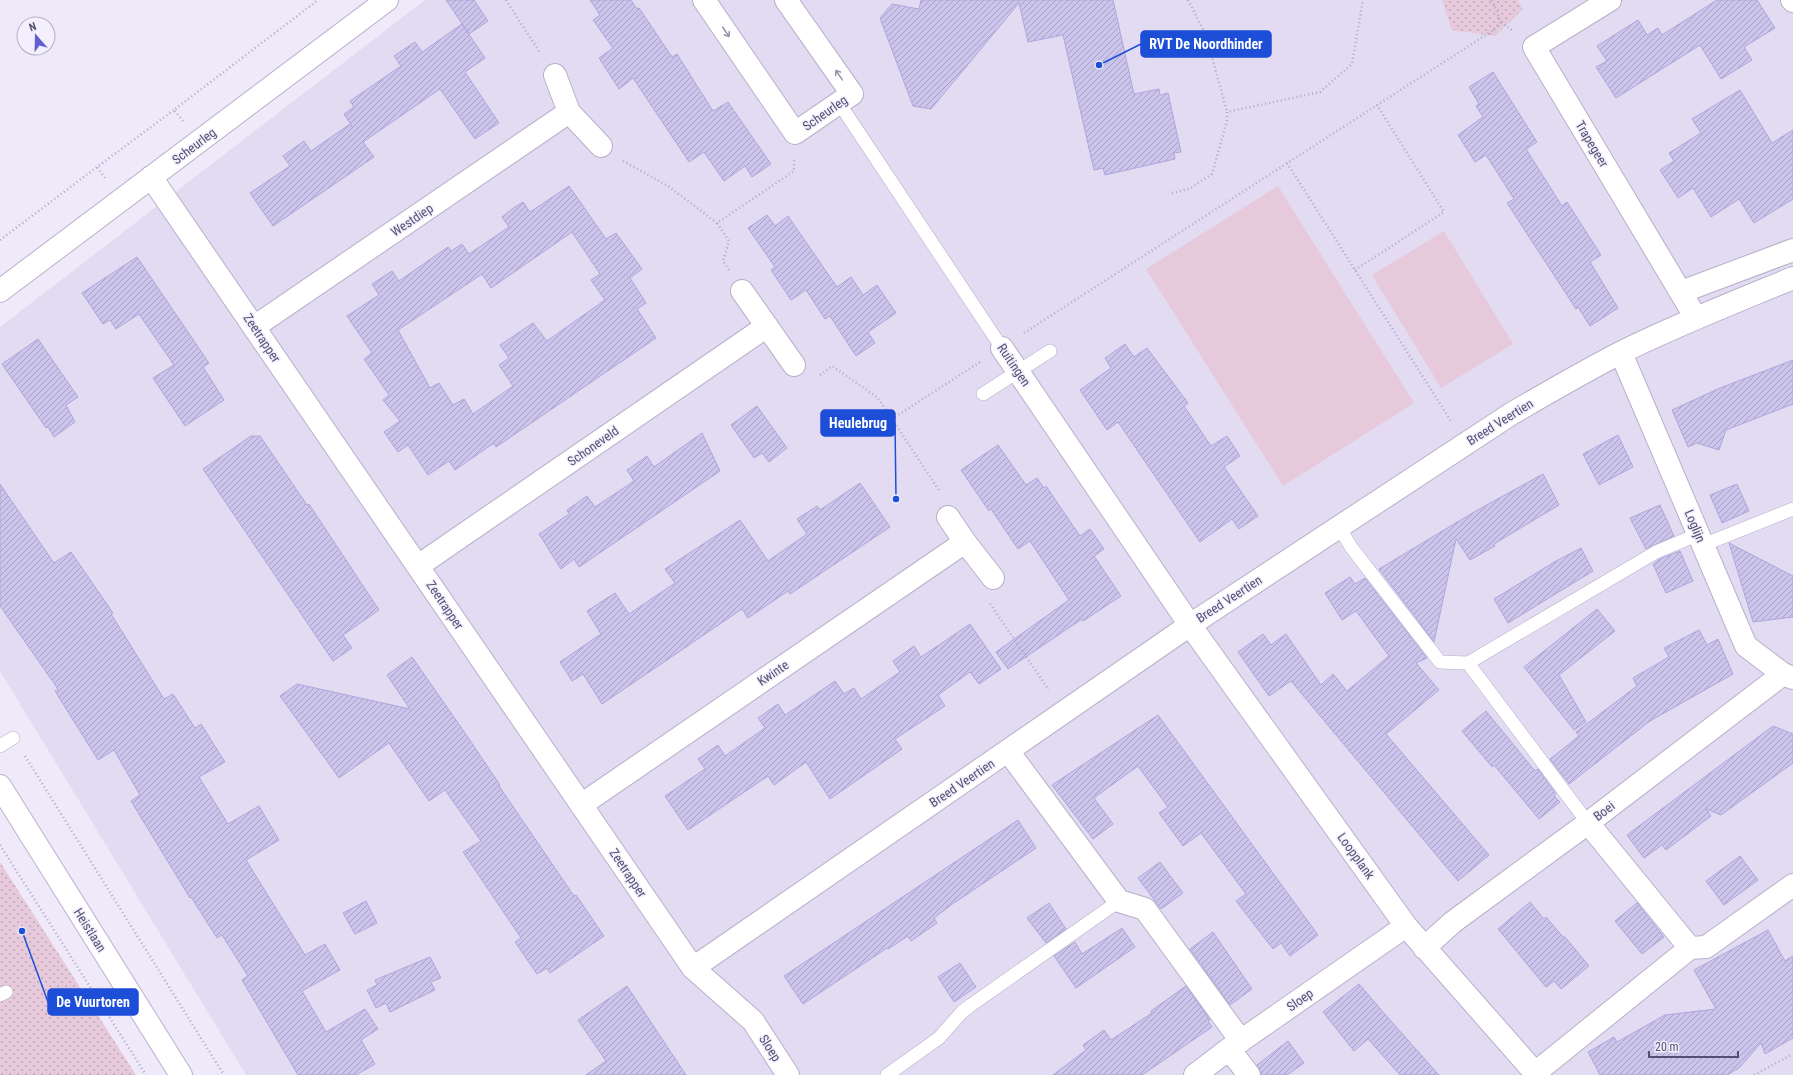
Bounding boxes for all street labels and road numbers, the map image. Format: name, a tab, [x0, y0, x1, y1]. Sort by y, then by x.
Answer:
street label: Scheurleg	[800, 92, 850, 134]
street label: Trapegeer	[1572, 118, 1612, 170]
street label: Scheurleg	[169, 125, 219, 167]
street label: Westdiep	[388, 200, 436, 240]
street label: Zeetrapper	[240, 311, 284, 365]
street label: Ruitingen	[994, 341, 1034, 389]
street label: Breed Veertien	[1464, 396, 1536, 448]
street label: Schoneveld	[565, 423, 621, 469]
street label: Loglijn	[1681, 507, 1709, 545]
street label: Breed Veertien	[1193, 572, 1265, 626]
street label: Zeetrapper	[423, 578, 467, 632]
street label: Kwinte	[755, 657, 791, 689]
street label: Breed Veertien	[927, 756, 997, 810]
street label: Boei	[1590, 798, 1618, 824]
street label: Loopplank	[1334, 830, 1378, 882]
street label: Zeetrapper	[606, 846, 650, 900]
street label: Heistlaan	[71, 905, 109, 955]
street label: Sloep	[1284, 986, 1316, 1014]
street label: Sloep	[756, 1032, 784, 1064]

